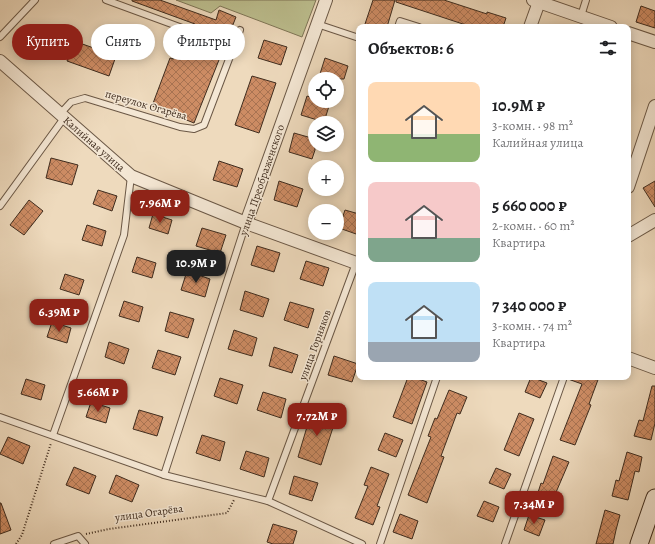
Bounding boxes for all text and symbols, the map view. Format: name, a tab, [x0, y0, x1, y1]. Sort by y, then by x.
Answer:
chip: Купить	[12, 24, 83, 60]
chip: Снять	[91, 24, 155, 60]
chip: Фильтры	[163, 24, 245, 60]
text: Объектов: 6	[368, 37, 454, 60]
icon: filters	[597, 37, 619, 59]
map controls	[308, 72, 344, 240]
button: locate	[308, 72, 344, 108]
street label: переулок Огарёва	[103, 86, 189, 124]
text: 10.9M ₽	[492, 94, 545, 117]
icon: home	[400, 98, 448, 146]
street label: Калийная улица	[60, 113, 129, 176]
button: layers	[308, 116, 344, 152]
text: 3-комн. · 98 m²	[492, 117, 573, 134]
street label: улица Преображенского	[236, 122, 288, 238]
text: Калийная улица	[492, 134, 583, 151]
button: +	[308, 160, 344, 196]
pin: 7.96M ₽	[123, 190, 197, 224]
text: 7.96M ₽	[139, 194, 181, 211]
text: 5 660 000 ₽	[492, 194, 567, 217]
icon: home	[400, 198, 448, 246]
button: −	[308, 204, 344, 240]
text: 2-комн. · 60 m²	[492, 217, 575, 234]
text: Квартира	[492, 234, 546, 251]
pin: 10.9M ₽	[159, 250, 233, 284]
text: 10.9M ₽	[176, 254, 216, 271]
text: 7 340 000 ₽	[492, 294, 566, 317]
icon: home	[400, 298, 448, 346]
pin: 6.39M ₽	[22, 299, 96, 333]
text: 6.39M ₽	[38, 303, 80, 320]
street label: улица Горняков	[295, 308, 335, 383]
text: 3-комн. · 74 m²	[492, 317, 572, 334]
text: Квартира	[492, 334, 546, 351]
pin: 5.66M ₽	[61, 379, 135, 413]
text: 5.66M ₽	[77, 383, 119, 400]
pin: 7.72M ₽	[280, 403, 354, 437]
text: 7.72M ₽	[297, 407, 337, 424]
pin: 7.34M ₽	[497, 491, 571, 525]
text: 7.34M ₽	[514, 495, 554, 512]
street label: улица Огарёва	[113, 501, 185, 525]

